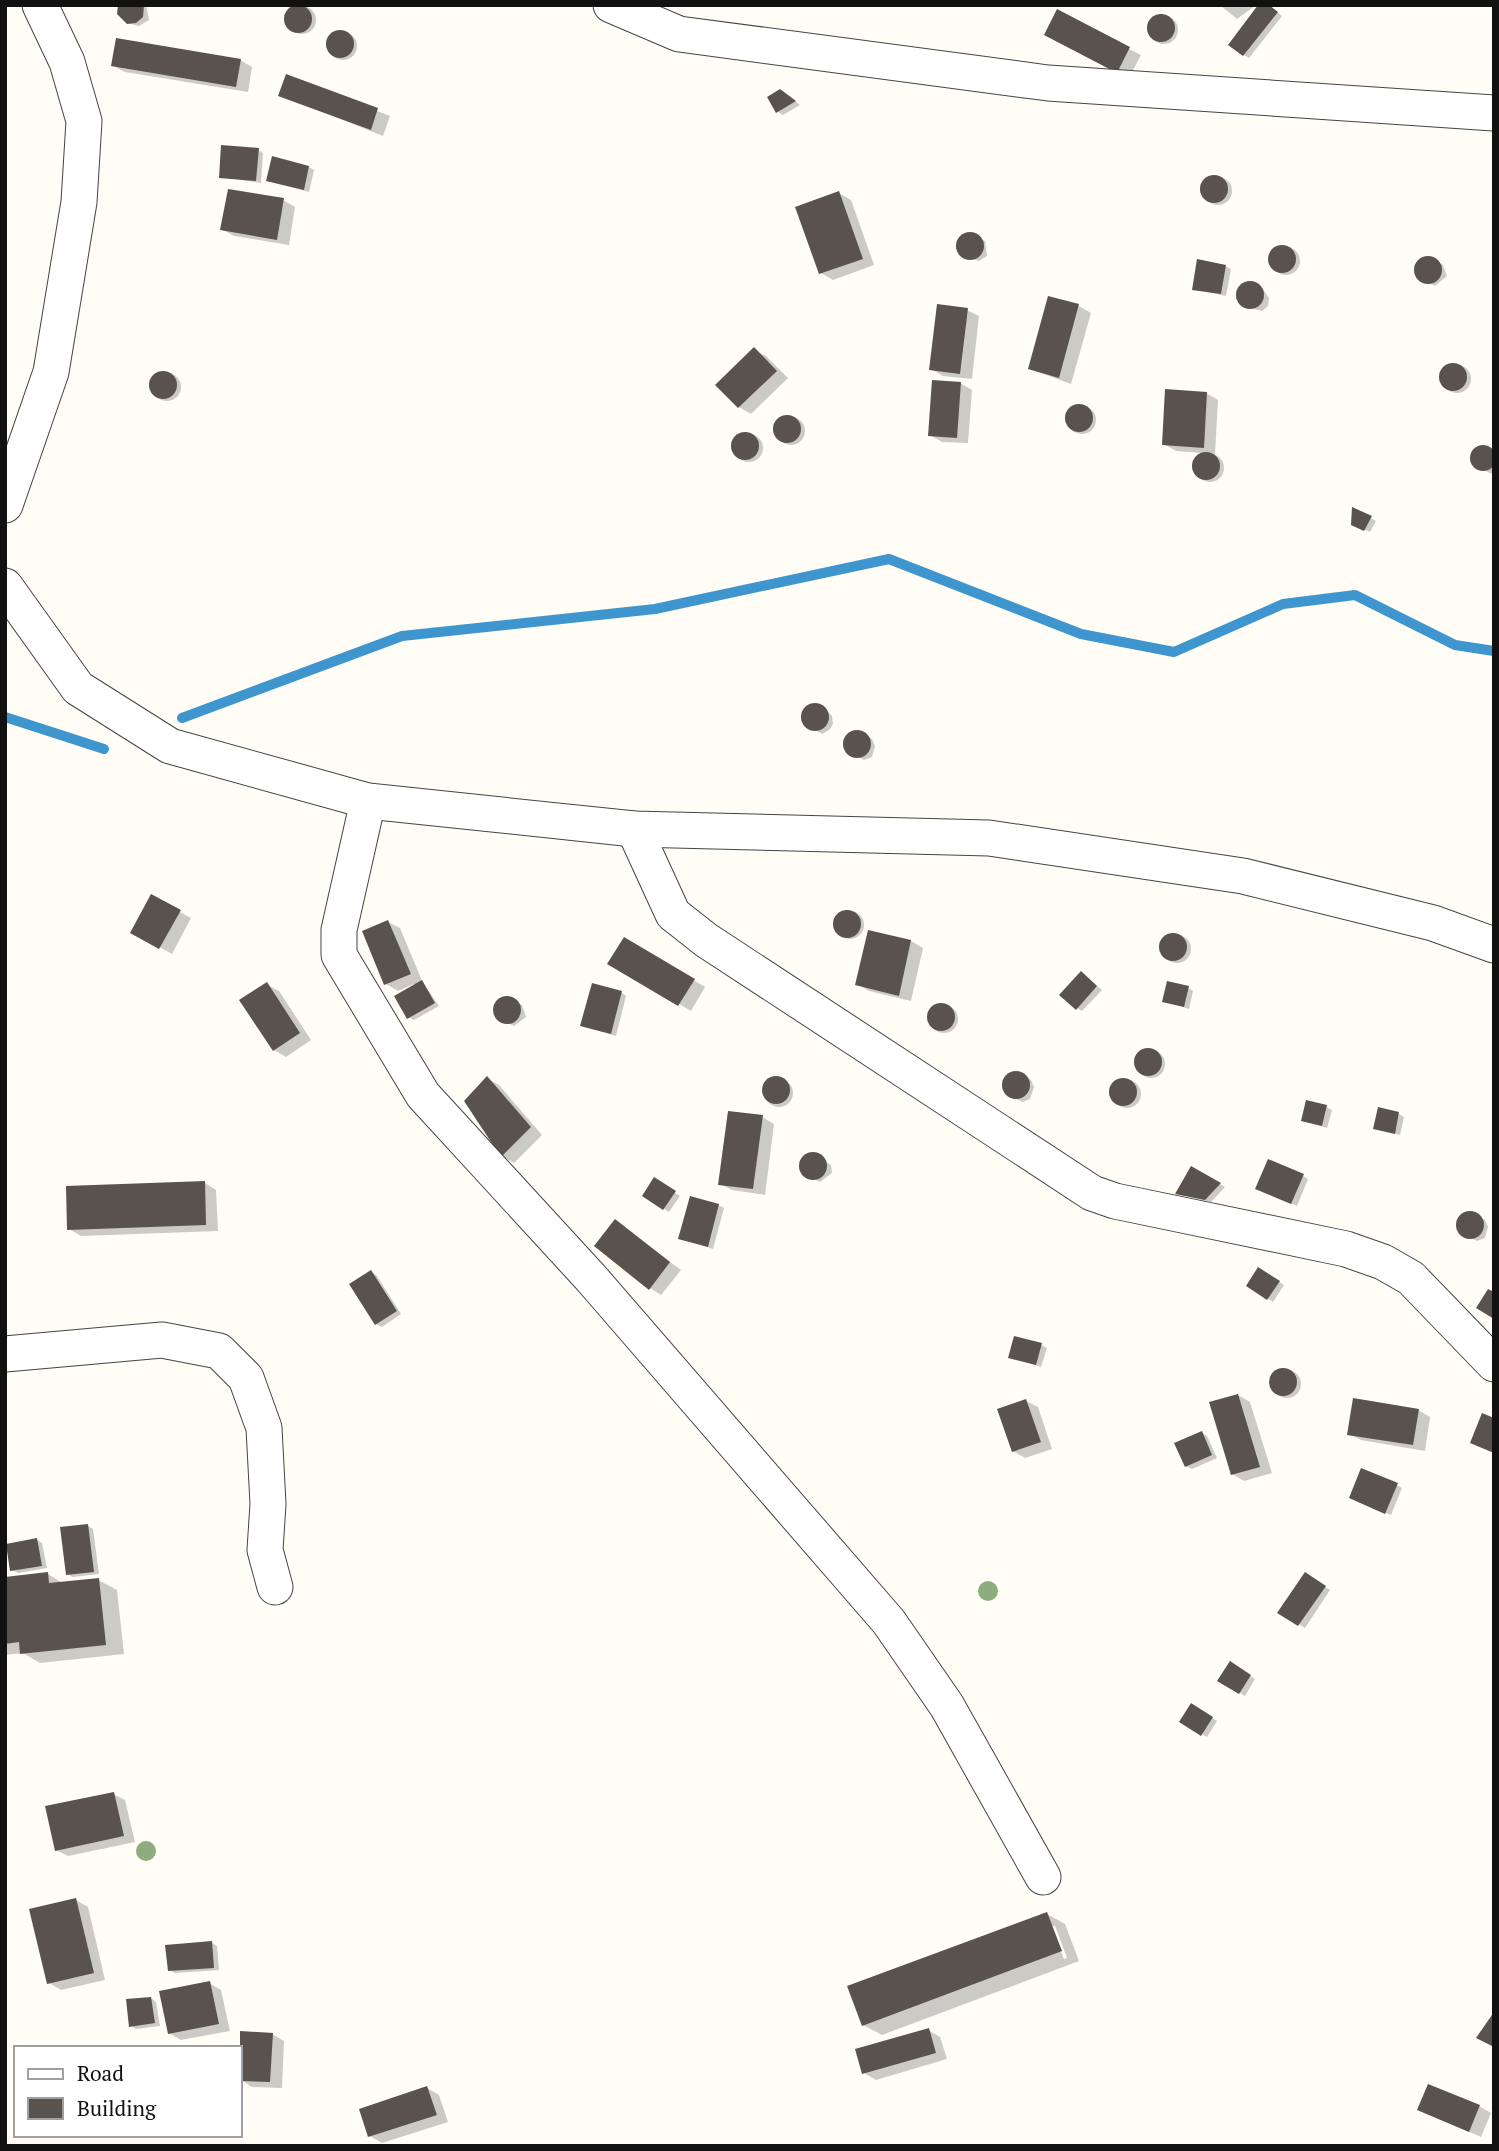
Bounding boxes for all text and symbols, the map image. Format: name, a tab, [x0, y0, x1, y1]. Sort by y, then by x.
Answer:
legend	[14, 2046, 242, 2137]
text: Road	[77, 2059, 124, 2087]
text: Building	[77, 2094, 157, 2122]

